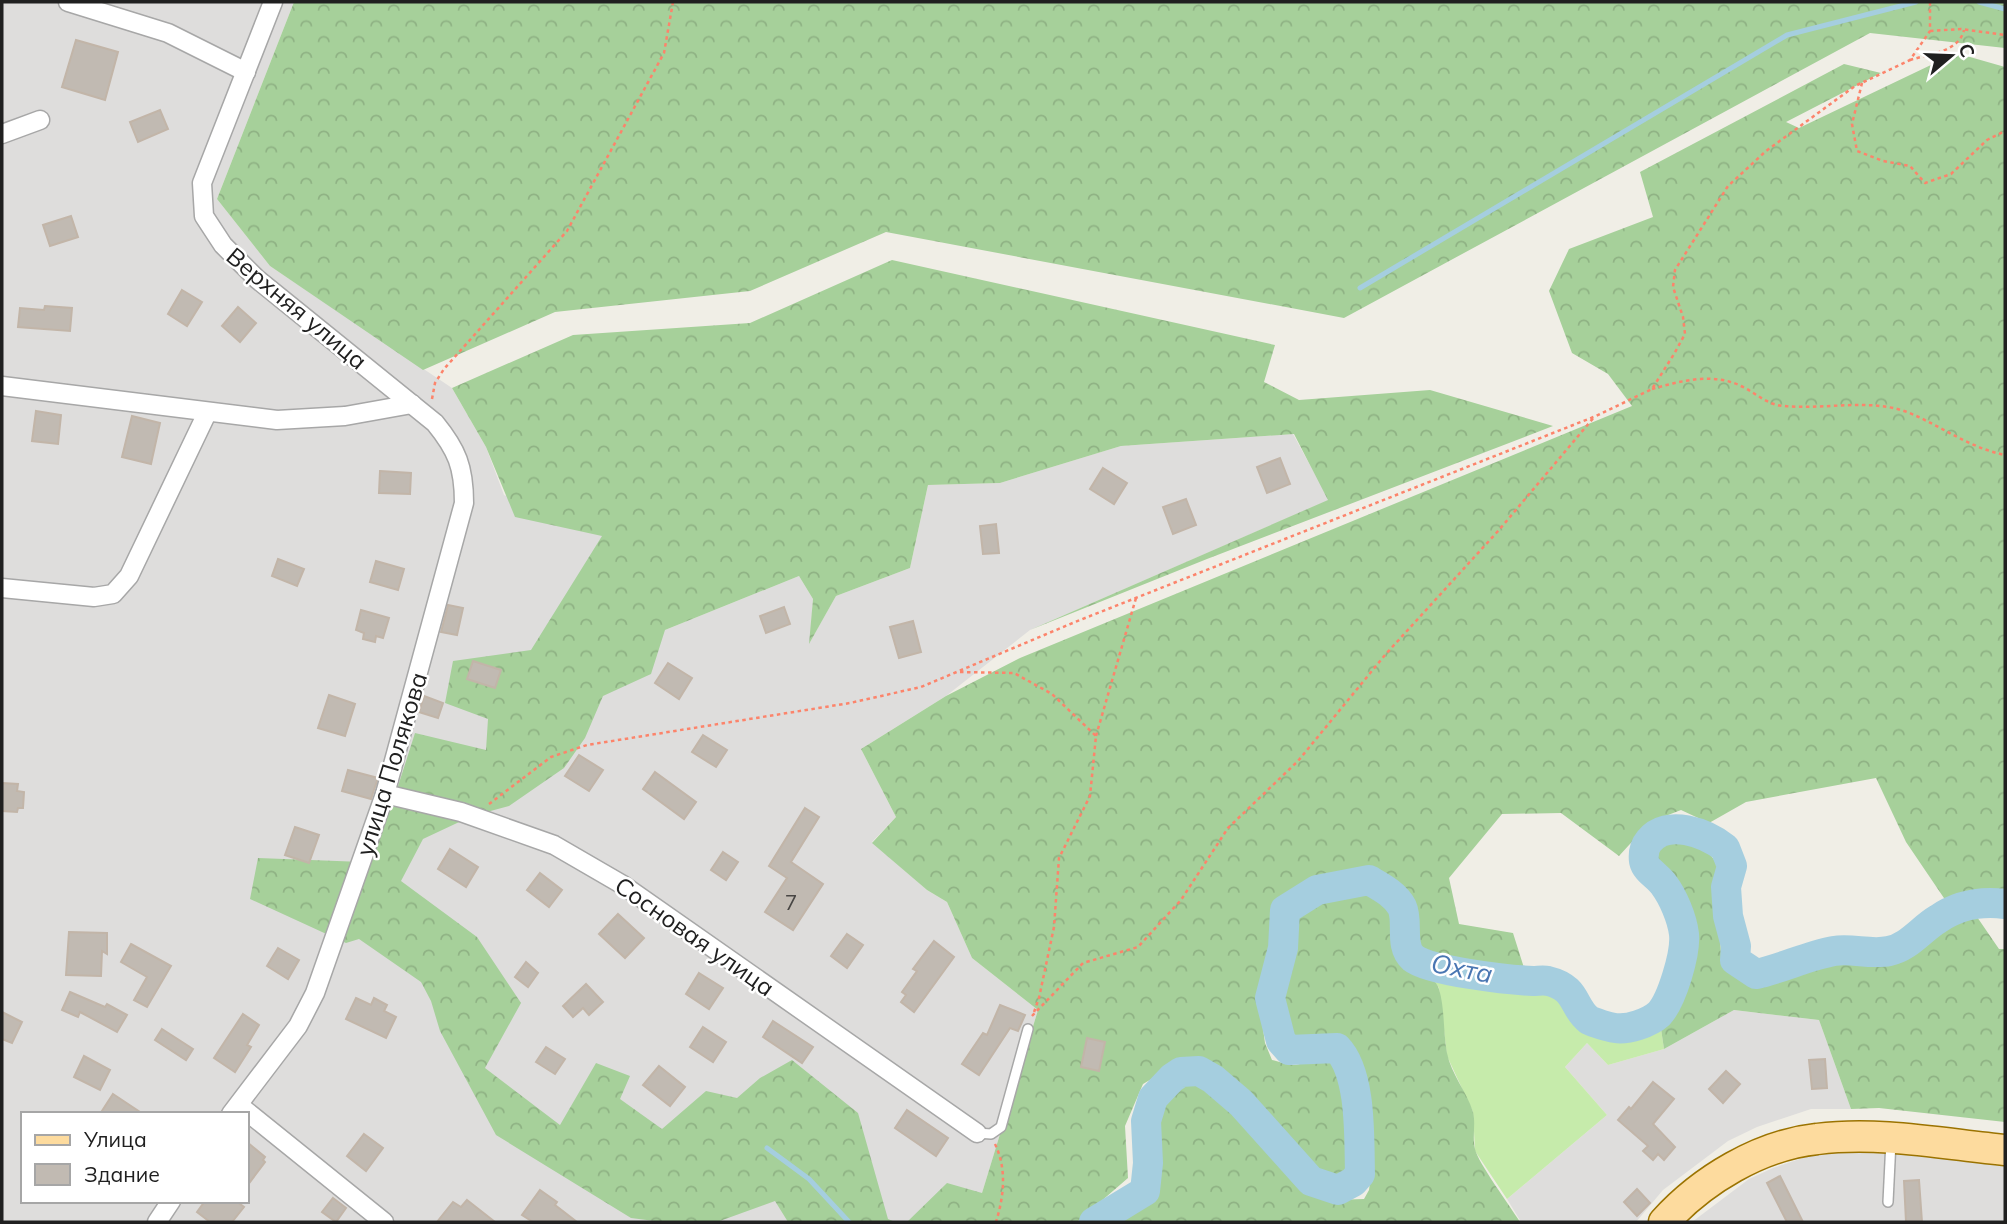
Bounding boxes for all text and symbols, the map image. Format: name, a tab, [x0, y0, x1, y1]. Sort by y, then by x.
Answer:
north arrow	[1916, 21, 1986, 91]
text: С	[1954, 40, 1981, 61]
street label: Верхняя улица	[221, 241, 373, 375]
street label: улица Полякова	[349, 669, 433, 859]
street label: Сосновая улица	[609, 870, 781, 1002]
house number: 7	[785, 889, 797, 915]
water label: Охта	[1428, 946, 1496, 990]
legend	[21, 1112, 248, 1203]
text: Улица	[83, 1126, 147, 1152]
text: Здание	[84, 1161, 160, 1187]

